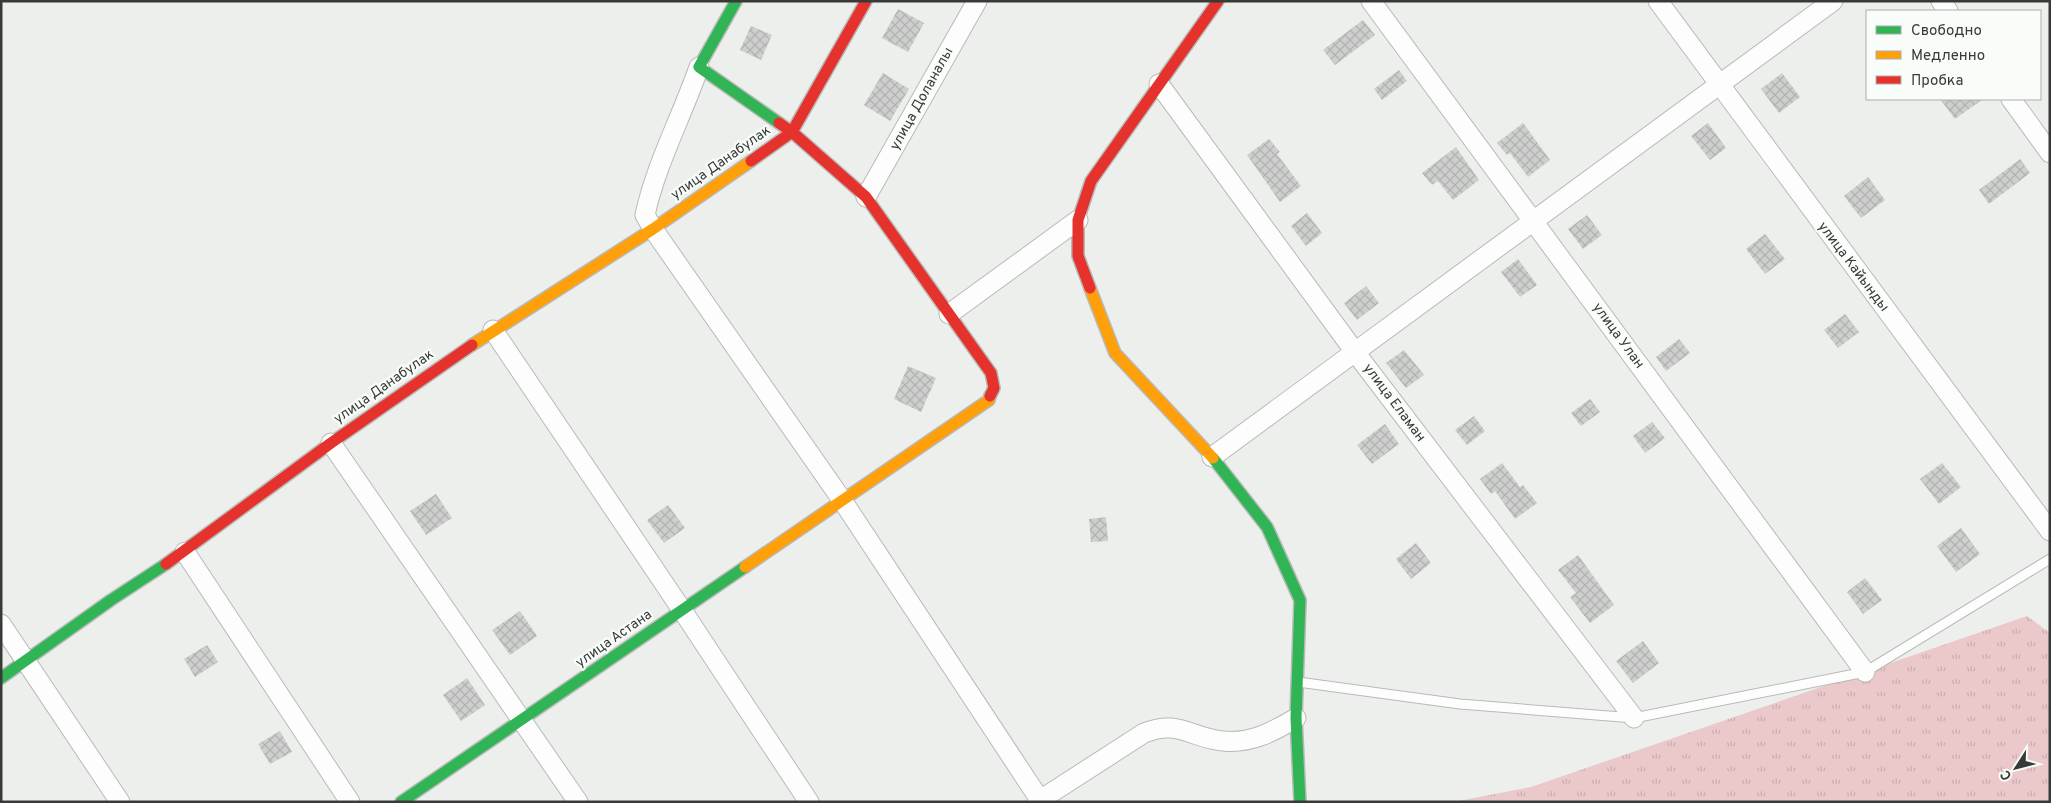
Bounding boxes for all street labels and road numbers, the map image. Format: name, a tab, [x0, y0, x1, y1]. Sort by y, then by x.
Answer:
street label: улица Доланалы	[887, 45, 957, 153]
street label: улица Данабулак	[668, 122, 774, 204]
street label: улица Кайынды	[1814, 219, 1892, 315]
street label: улица Улан	[1588, 300, 1648, 372]
street label: улица Данабулак	[331, 346, 437, 428]
street label: улица Еламан	[1359, 361, 1429, 445]
street label: улица Астана	[573, 606, 655, 672]

